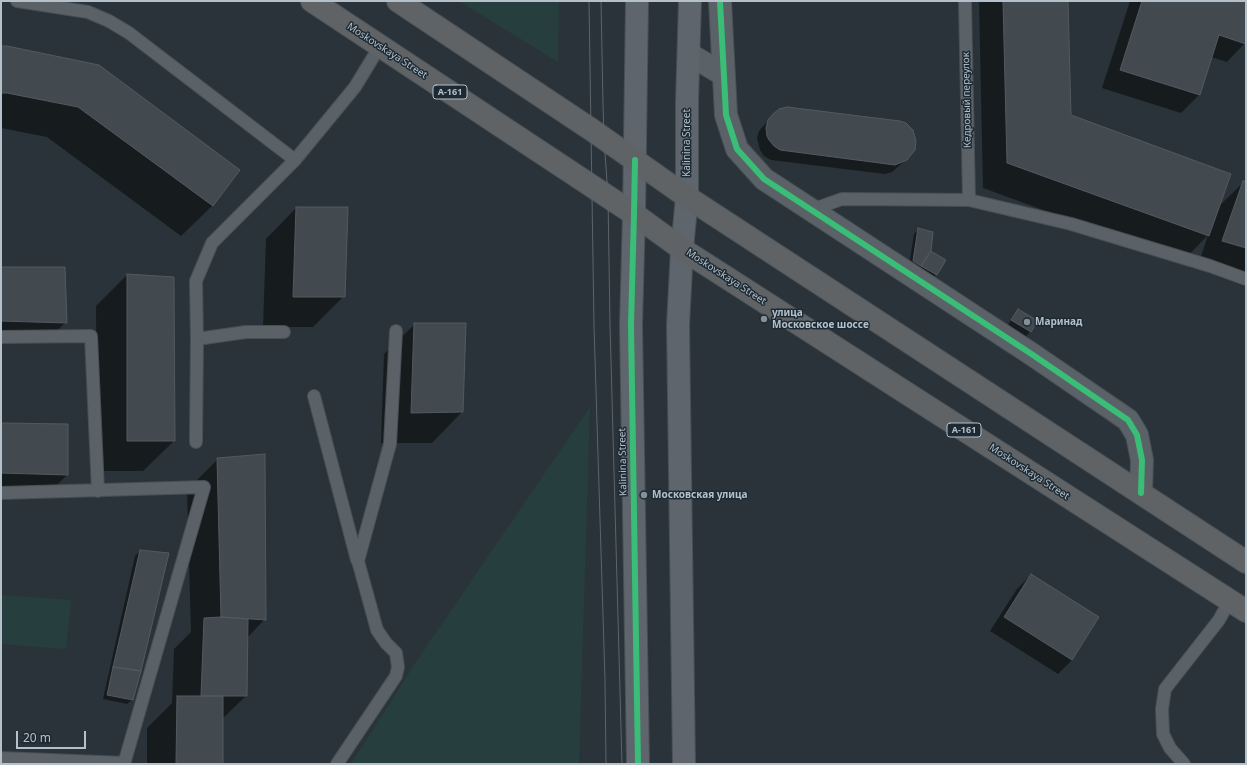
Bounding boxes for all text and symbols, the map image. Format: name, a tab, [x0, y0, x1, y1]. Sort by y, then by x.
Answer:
street label: Moskovskaya Street	[345, 21, 429, 81]
street label: Кедровый переулок	[960, 52, 974, 148]
road number: А-161	[433, 85, 467, 99]
street label: Kalinina Street	[681, 109, 693, 177]
street label: Moskovskaya Street	[684, 247, 768, 307]
place label: улица Московское шоссе	[772, 307, 869, 330]
marker: улица Московское шоссе	[759, 314, 769, 324]
place label: Маринад	[1035, 316, 1082, 328]
marker: Маринад	[1022, 317, 1032, 327]
road number: А-161	[947, 423, 981, 437]
street label: Kalinina Street	[616, 428, 630, 496]
street label: Moskovskaya Street	[987, 442, 1071, 502]
place label: Московская улица	[652, 489, 747, 501]
marker: Московская улица	[639, 490, 649, 500]
scale bar	[18, 723, 88, 749]
text: 20 m	[23, 729, 51, 746]

